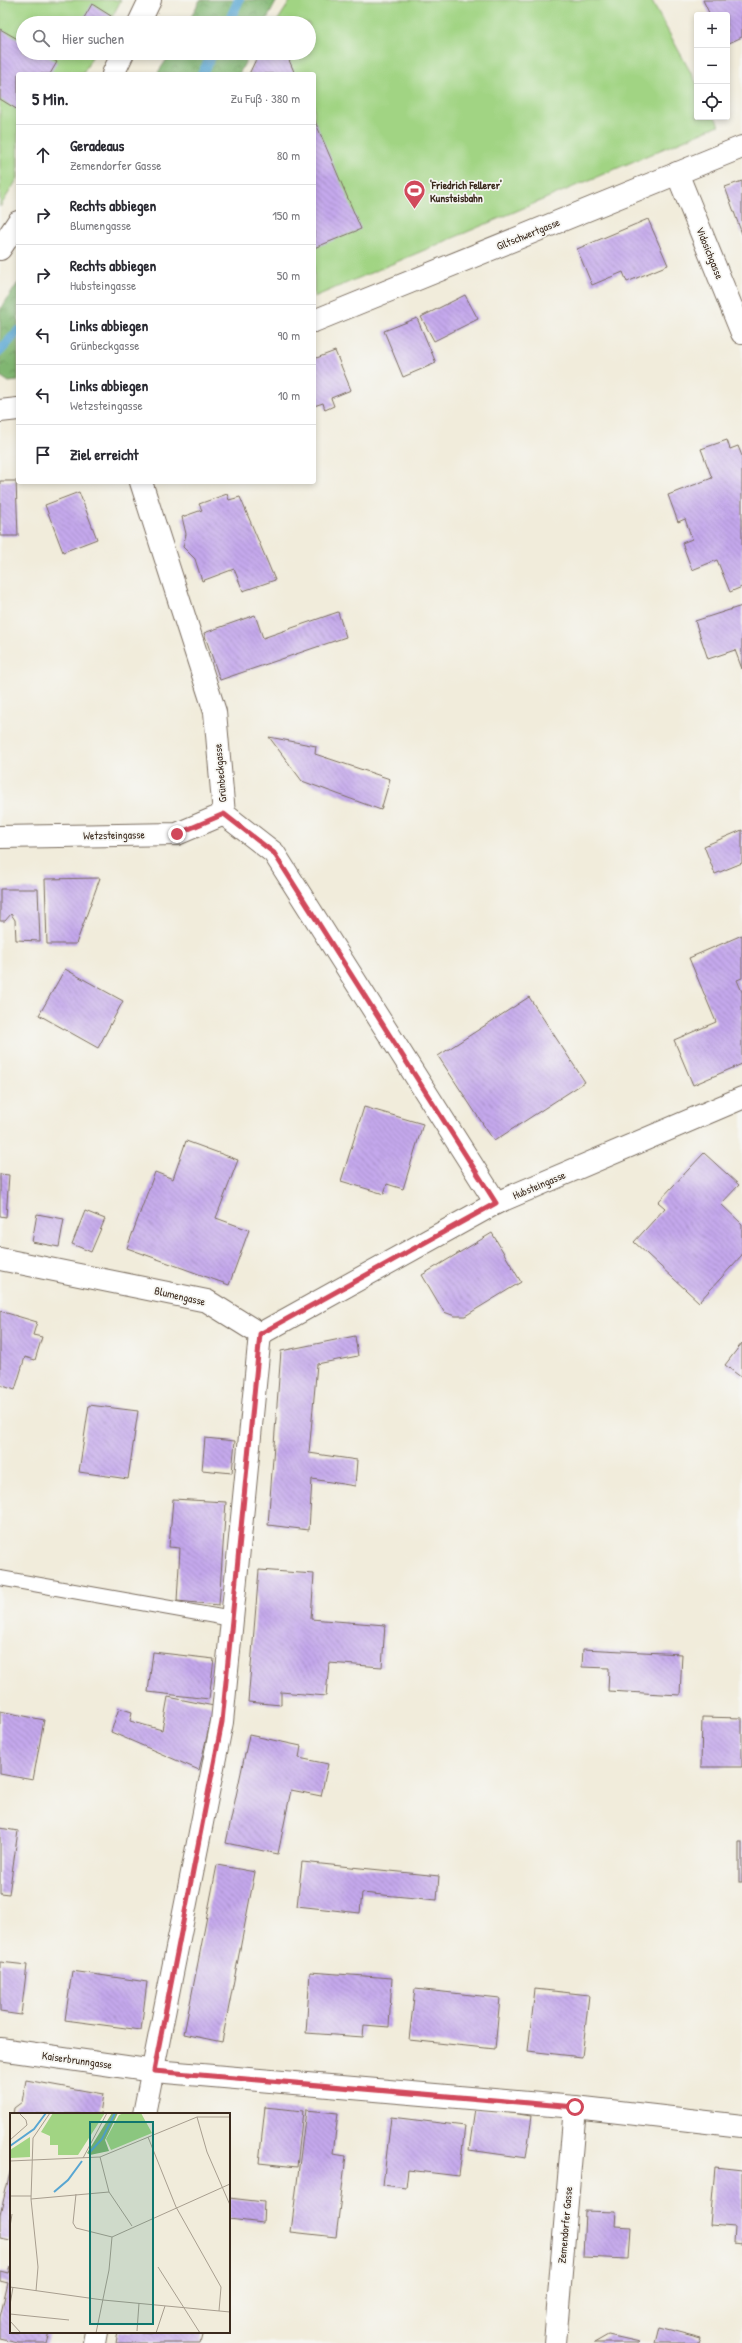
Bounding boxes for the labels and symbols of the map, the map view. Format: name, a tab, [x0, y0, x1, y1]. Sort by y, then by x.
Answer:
sports icon: 'Friedrich Fellerer' Kunsteisbahn	[402, 178, 428, 211]
place label: 'Friedrich Fellerer' Kunsteisbahn	[430, 178, 502, 205]
street label: Giltschwertgasse	[494, 215, 562, 253]
street label: Vidosichgasse	[693, 225, 727, 282]
street label: Grünbeckgasse	[210, 743, 230, 803]
route end	[168, 825, 186, 843]
street label: Wetzsteingasse	[83, 827, 145, 843]
street label: Hubsteingasse	[511, 1167, 568, 1202]
street label: Blumengasse	[153, 1283, 207, 1309]
street label: Kaiserbrunngasse	[41, 2048, 114, 2072]
route start	[566, 2098, 584, 2116]
inset map	[10, 2113, 230, 2333]
street label: Zemendorfer Gasse	[555, 2185, 575, 2264]

